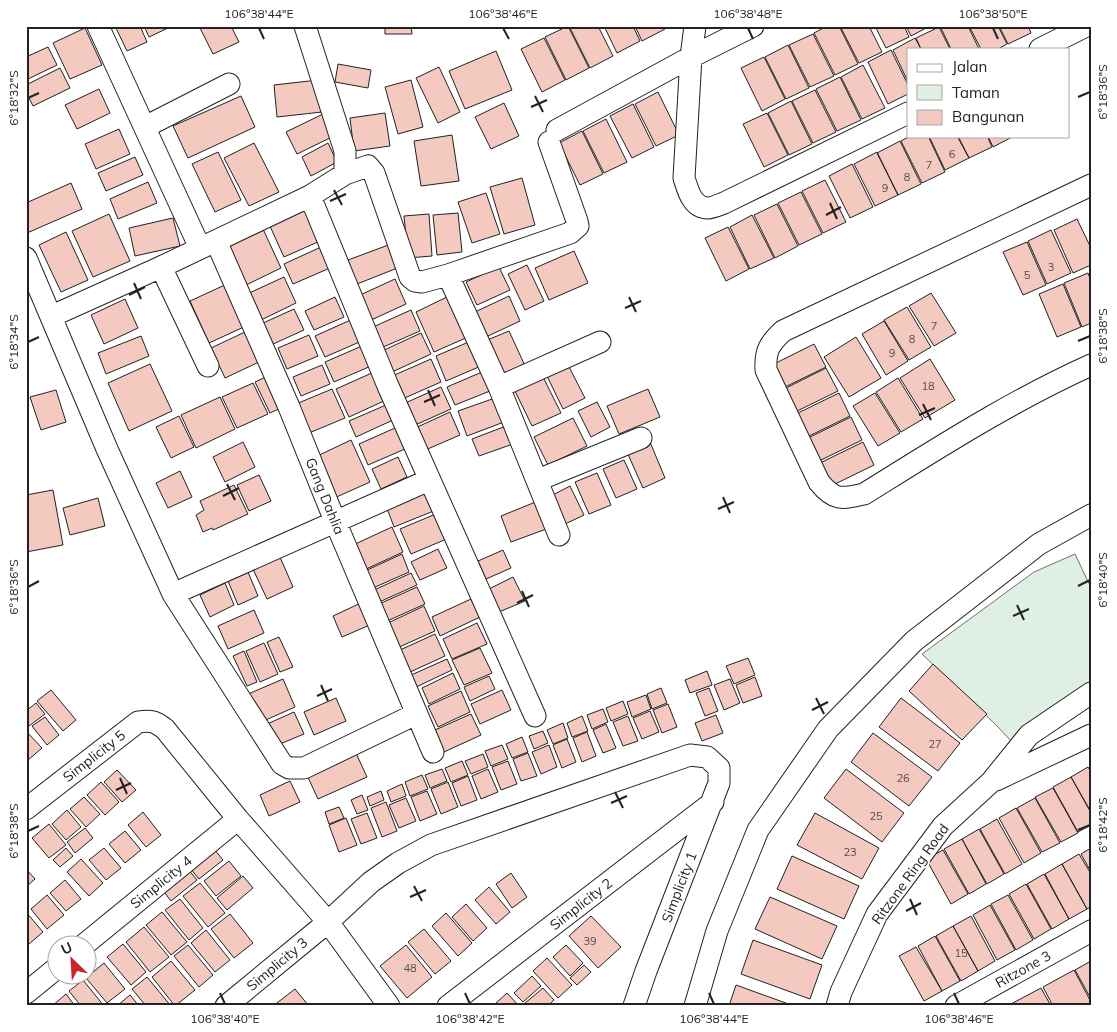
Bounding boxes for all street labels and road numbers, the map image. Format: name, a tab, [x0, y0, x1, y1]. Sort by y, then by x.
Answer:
street label: Gang Dahlia	[301, 455, 349, 537]
street label: Simplicity 5	[59, 726, 129, 786]
street label: Ritzone Ring Road	[867, 820, 953, 928]
street label: Simplicity 1	[657, 849, 701, 925]
street label: Simplicity 4	[127, 851, 196, 912]
street label: Simplicity 2	[546, 874, 616, 934]
street label: Simplicity 3	[243, 933, 311, 995]
street label: Ritzone 3	[992, 946, 1054, 992]

